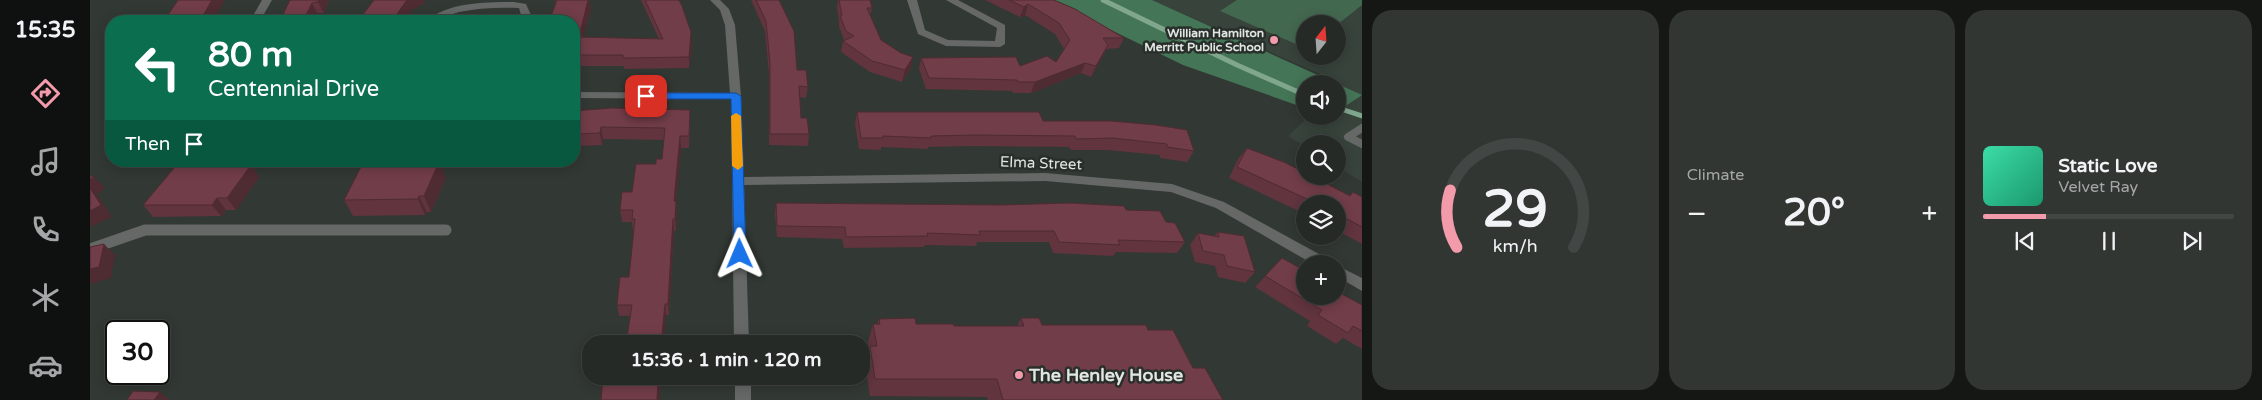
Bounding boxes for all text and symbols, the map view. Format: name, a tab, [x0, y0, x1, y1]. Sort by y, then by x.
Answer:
north arrow	[1296, 15, 1346, 65]
map controls	[1296, 15, 1346, 305]
text: 15:35	[15, 17, 75, 43]
place label: William Hamilton Merritt Public School	[1144, 26, 1264, 54]
text: 80 m	[208, 34, 293, 76]
marker: William Hamilton Merritt Public School	[1268, 34, 1280, 46]
icon: left	[125, 35, 190, 100]
pin	[625, 75, 667, 117]
button: sound	[1296, 75, 1346, 125]
icon: directions	[28, 76, 63, 111]
text: Centennial Drive	[208, 76, 379, 102]
icon: arrive	[632, 82, 660, 110]
icon: arrive	[180, 130, 208, 158]
text: Then	[125, 133, 170, 155]
button: search	[1296, 135, 1346, 185]
icon: music	[28, 144, 63, 179]
street label: Elma Street	[1000, 153, 1083, 173]
text: Static Love	[2058, 155, 2157, 177]
text: Climate	[1687, 165, 1744, 185]
text: Velvet Ray	[2058, 177, 2138, 197]
text: 29	[1483, 178, 1548, 241]
text: 20°	[1783, 190, 1845, 236]
button: layers	[1296, 195, 1346, 245]
text: −	[1687, 197, 1707, 231]
text: +	[1922, 197, 1937, 231]
icon: phone	[28, 212, 63, 247]
position arrow	[713, 227, 765, 279]
icon: previous	[2011, 227, 2039, 255]
icon: pause	[2095, 227, 2123, 255]
icon: next	[2178, 227, 2206, 255]
text: km/h	[1493, 236, 1538, 257]
button: +	[1296, 255, 1346, 305]
icon: climate	[28, 280, 63, 315]
speed limit sign: 30	[105, 320, 170, 385]
icon: car	[28, 348, 63, 383]
text: 15:36 · 1 min · 120 m	[630, 349, 822, 371]
place label: The Henley House	[1028, 364, 1183, 386]
marker: The Henley House	[1013, 369, 1025, 381]

